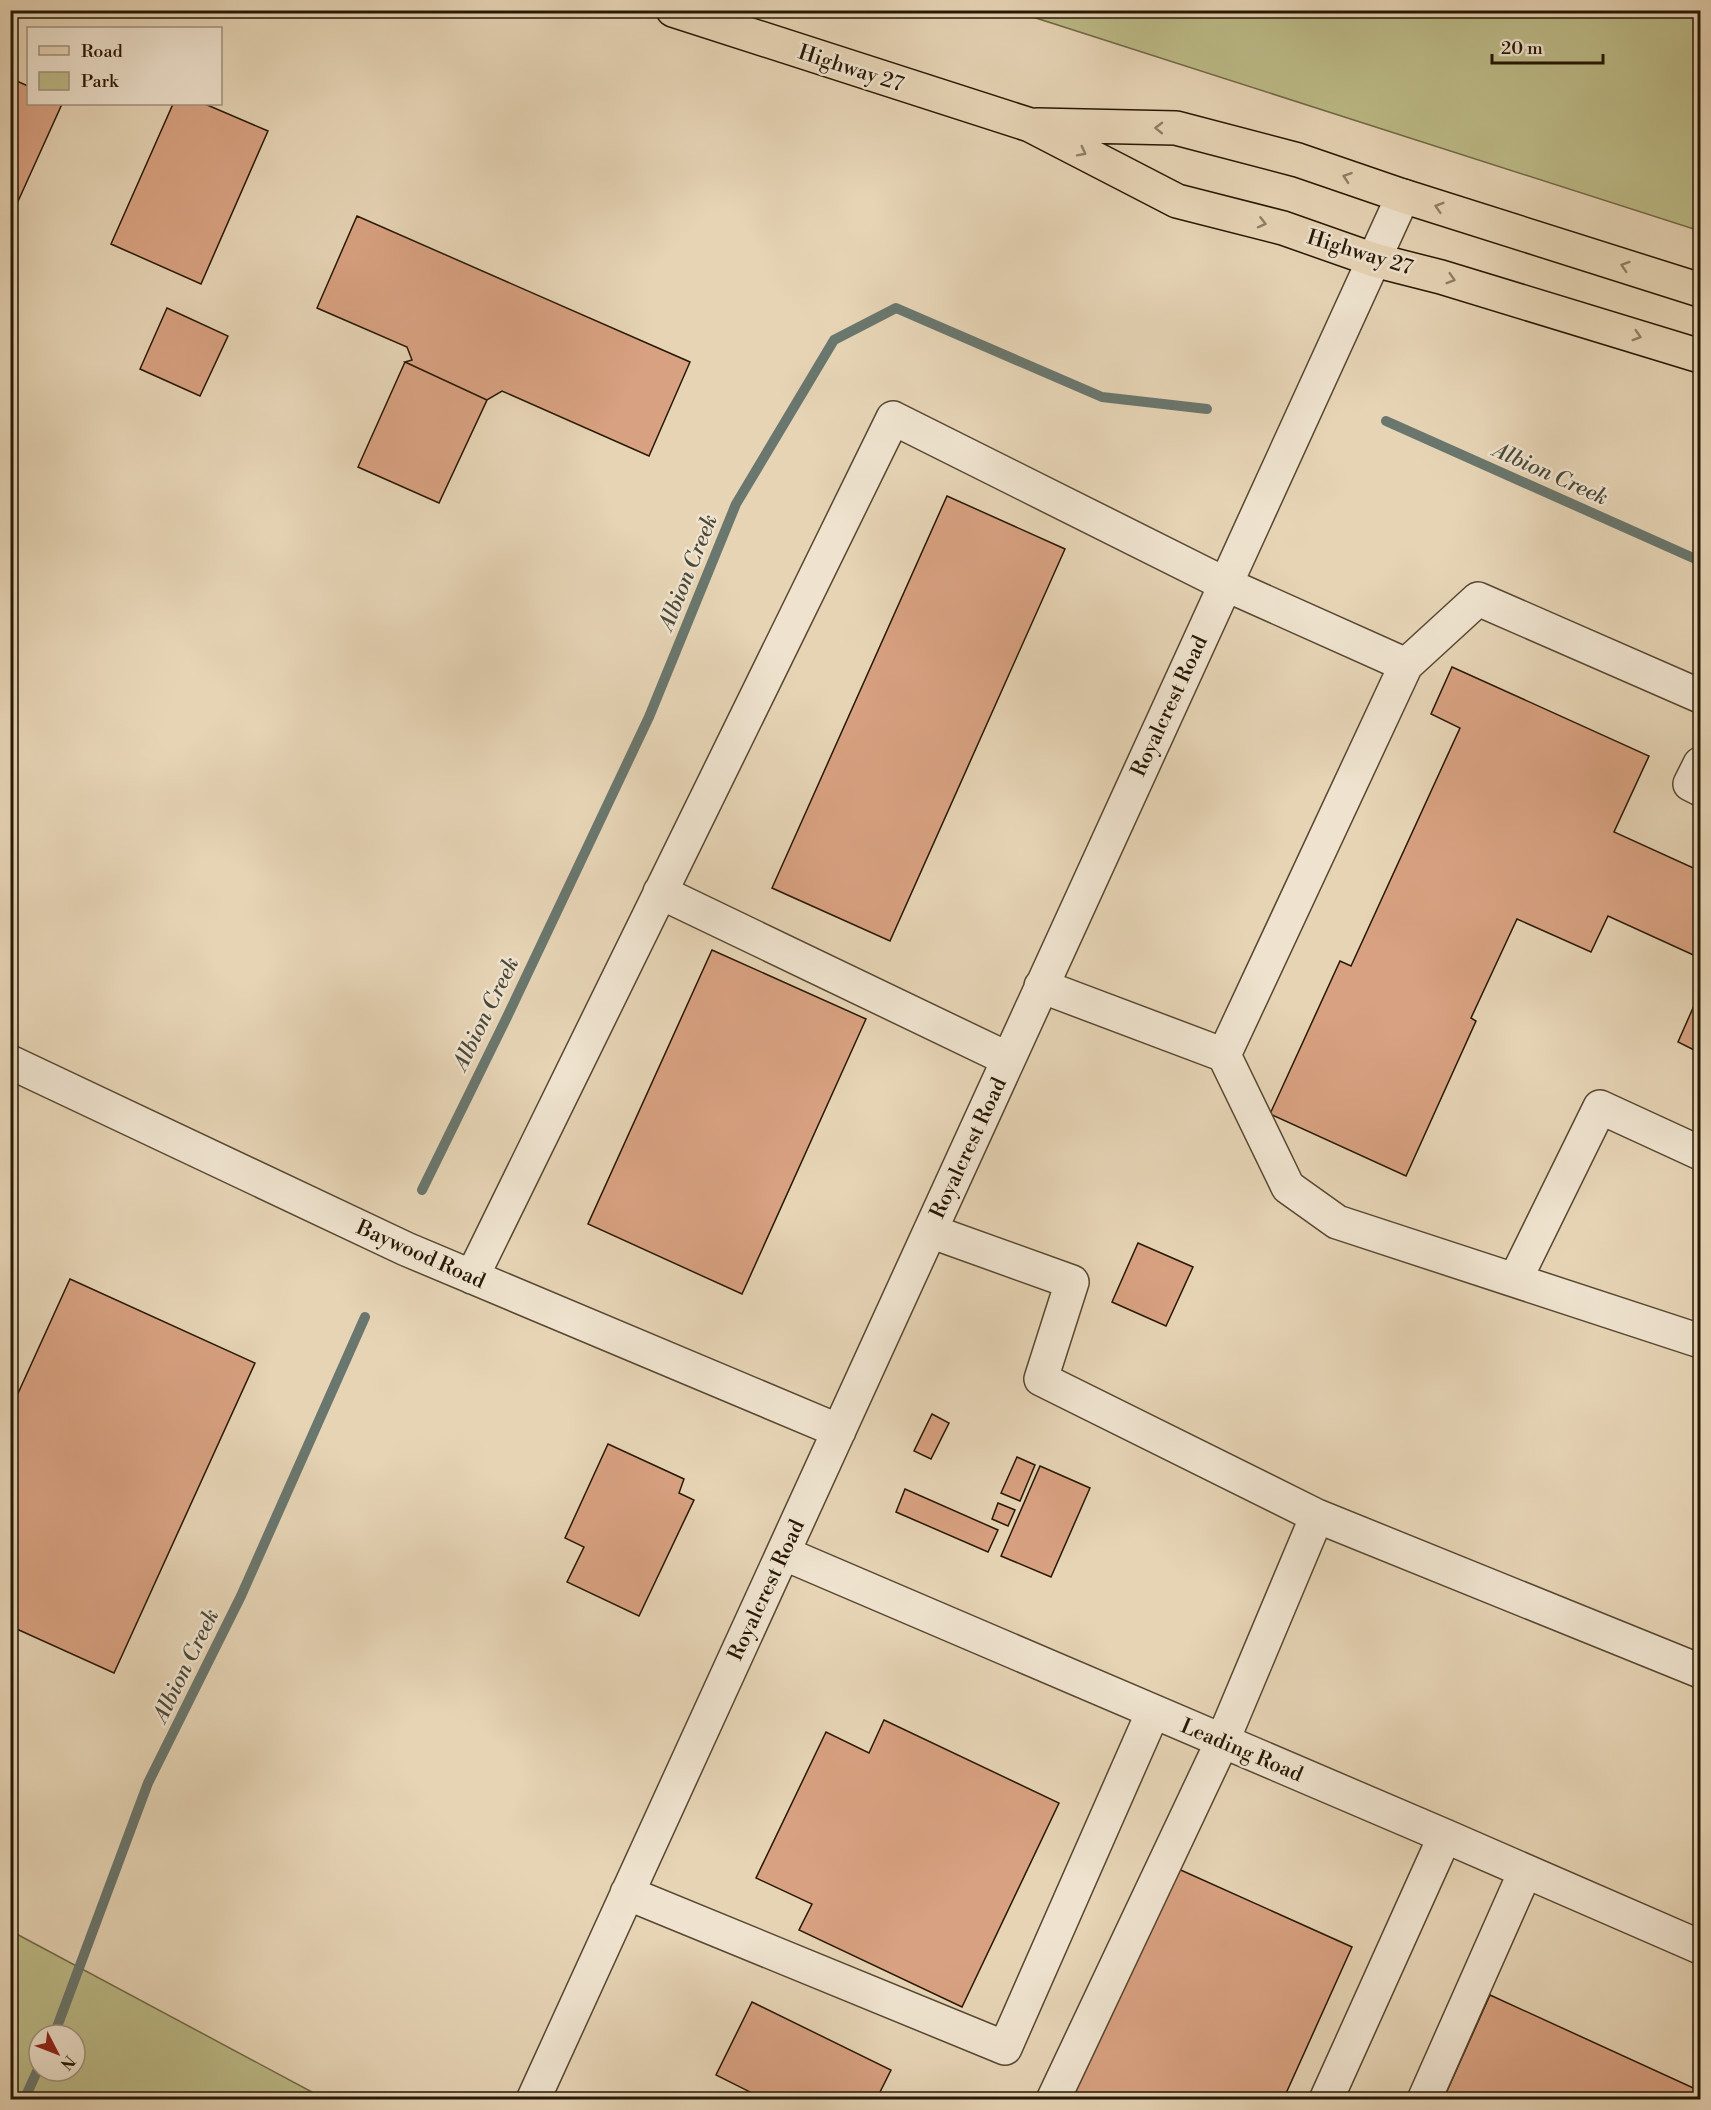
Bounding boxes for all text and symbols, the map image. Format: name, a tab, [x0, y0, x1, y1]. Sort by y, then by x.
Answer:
legend	[27, 27, 222, 105]
scale bar	[1492, 27, 1603, 65]
text: 20 m	[1501, 37, 1543, 60]
text: Road	[81, 40, 124, 63]
street label: Highway 27	[795, 40, 907, 98]
text: Park	[81, 70, 120, 93]
one-way arrow	[1155, 122, 1164, 134]
one-way arrow	[1075, 145, 1086, 156]
one-way arrow	[1342, 171, 1353, 184]
one-way arrow	[1434, 202, 1445, 214]
one-way arrow	[1257, 215, 1267, 228]
street label: Highway 27	[1304, 225, 1416, 281]
one-way arrow	[1620, 261, 1631, 273]
one-way arrow	[1445, 272, 1456, 284]
one-way arrow	[1631, 329, 1642, 341]
water label: Albion Creek	[1487, 436, 1612, 512]
water label: Albion Creek	[652, 511, 724, 636]
street label: Royalcrest Road	[1126, 632, 1214, 781]
water label: Albion Creek	[446, 953, 525, 1077]
street label: Royalcrest Road	[925, 1074, 1013, 1223]
street label: Baywood Road	[351, 1215, 489, 1295]
street label: Royalcrest Road	[723, 1516, 811, 1665]
water label: Albion Creek	[146, 1605, 225, 1729]
street label: Leading Road	[1177, 1713, 1307, 1788]
north arrow	[27, 2023, 87, 2083]
text: N	[56, 2051, 79, 2074]

